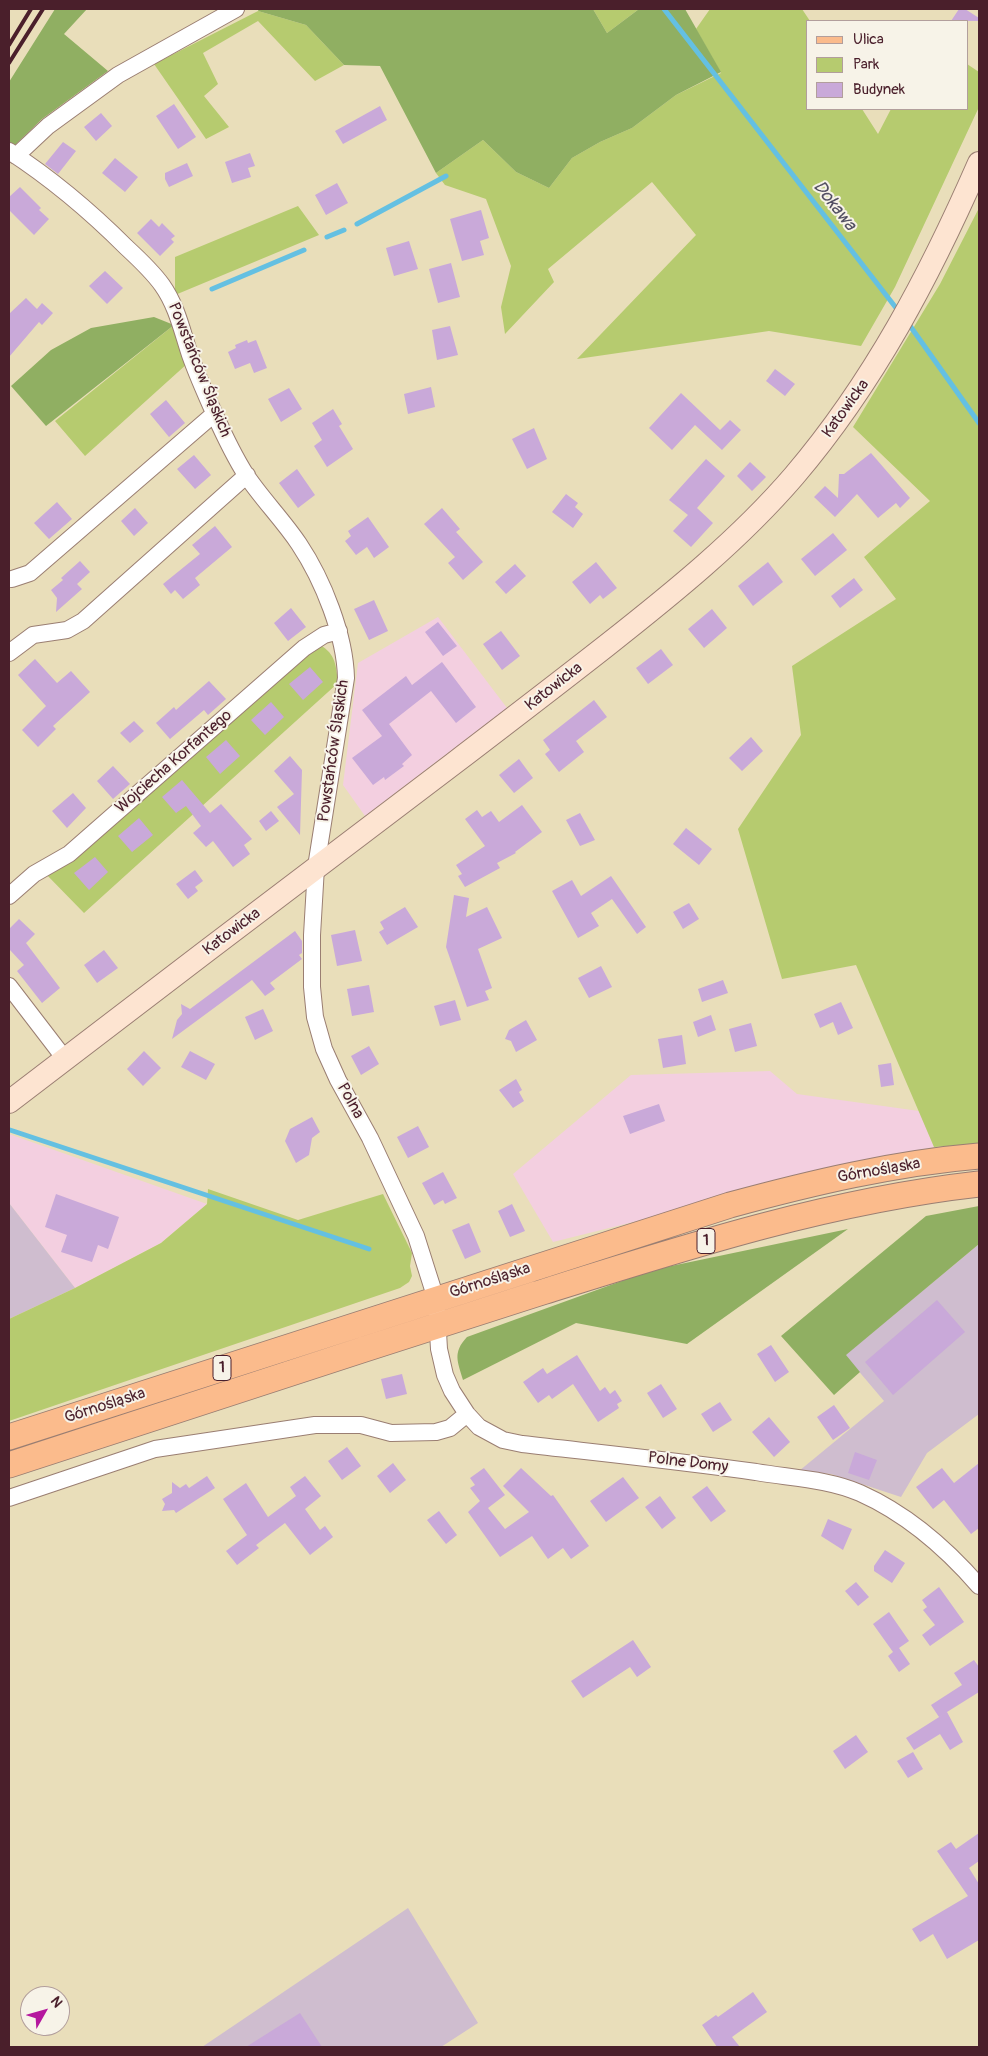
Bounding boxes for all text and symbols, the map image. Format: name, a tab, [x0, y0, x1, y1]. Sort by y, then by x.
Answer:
legend	[806, 20, 968, 110]
text: Ulica	[853, 30, 884, 49]
text: Park	[853, 55, 879, 74]
text: Budynek	[853, 80, 905, 99]
water label: Dokawa	[808, 177, 860, 235]
street label: Powstańców Śląskich	[163, 300, 235, 440]
street label: Katowicka	[818, 376, 874, 442]
street label: Katowicka	[522, 659, 586, 715]
street label: Powstańców Śląskich	[315, 679, 353, 823]
street label: Wojciecha Korfantego	[112, 706, 236, 818]
street label: Katowicka	[199, 904, 265, 960]
street label: Polna	[332, 1080, 368, 1122]
street label: Górnośląska	[836, 1154, 922, 1188]
road number: 1	[697, 1228, 715, 1254]
street label: Górnośląska	[447, 1259, 533, 1303]
road number: 1	[213, 1356, 231, 1380]
street label: Górnośląska	[62, 1384, 148, 1428]
street label: Polne Domy	[647, 1449, 729, 1477]
north arrow	[20, 1986, 70, 2036]
text: N	[47, 1993, 66, 2011]

